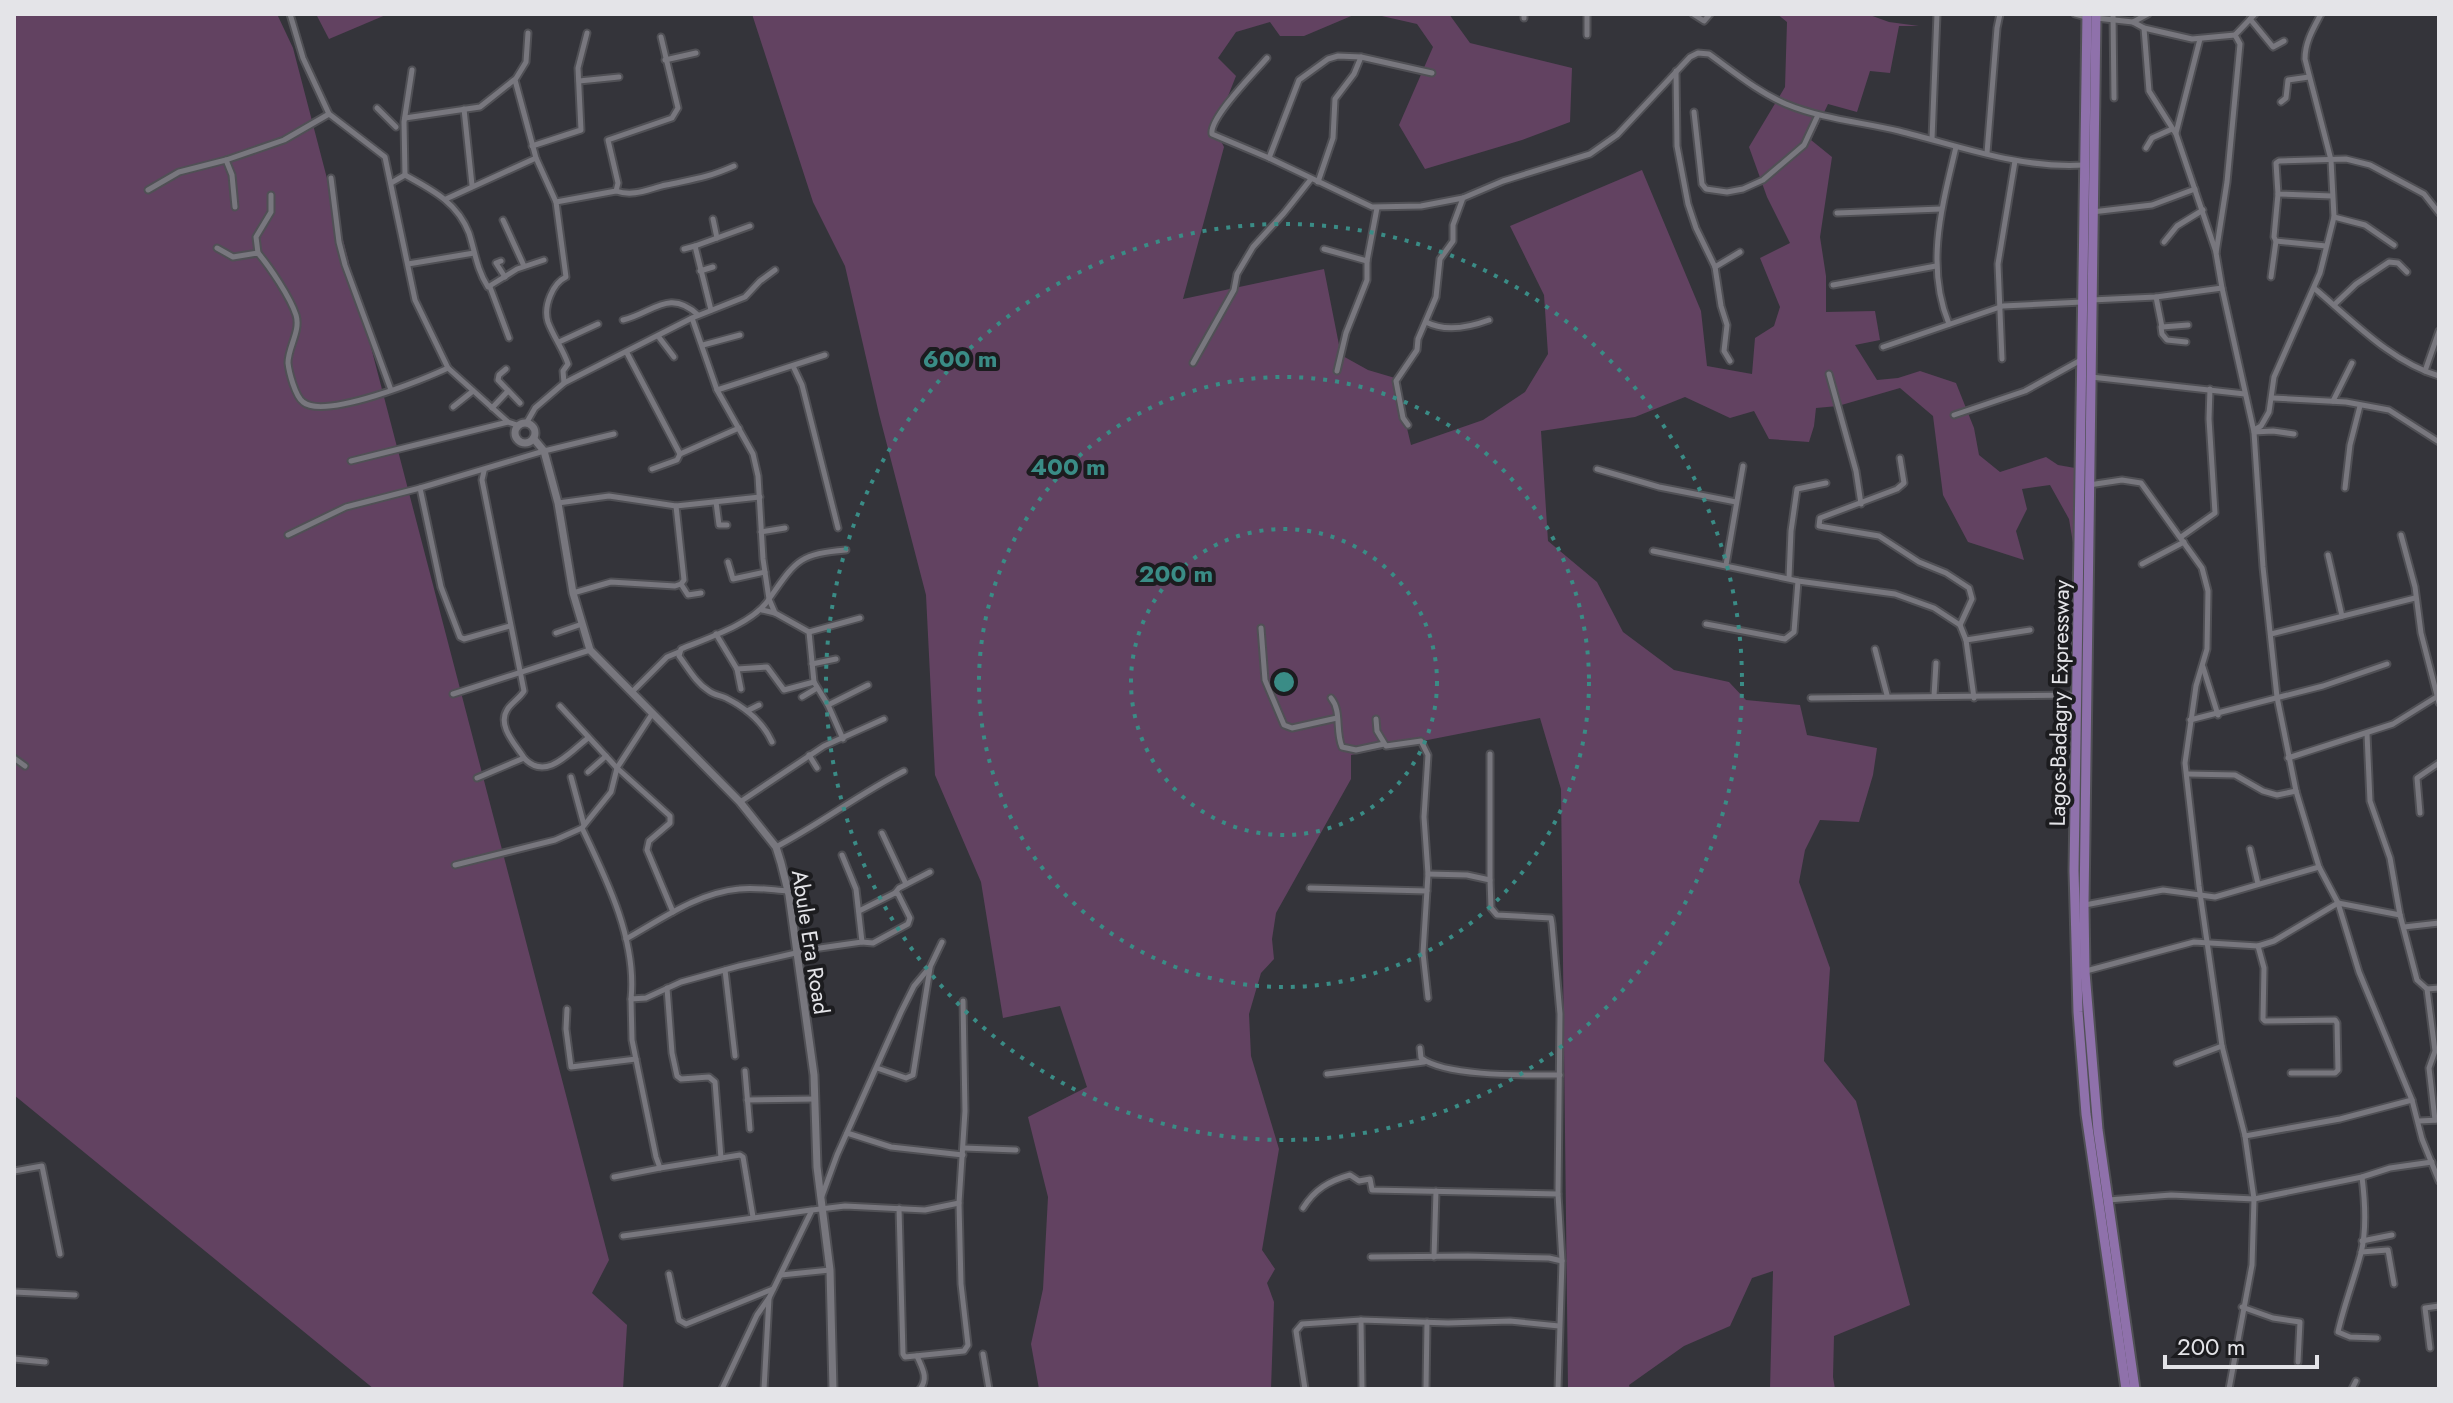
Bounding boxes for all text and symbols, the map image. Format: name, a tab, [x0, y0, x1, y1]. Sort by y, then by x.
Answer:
text: 600 m	[923, 341, 997, 376]
text: 400 m	[1030, 449, 1106, 484]
text: 200 m	[1139, 556, 1213, 591]
street label: Lagos-Badagry Expressway	[2041, 579, 2077, 827]
centre of rings	[1270, 668, 1298, 696]
street label: Abule Era Road	[784, 867, 838, 1017]
scale bar	[2165, 1319, 2317, 1369]
text: 200 m	[2177, 1329, 2245, 1364]

